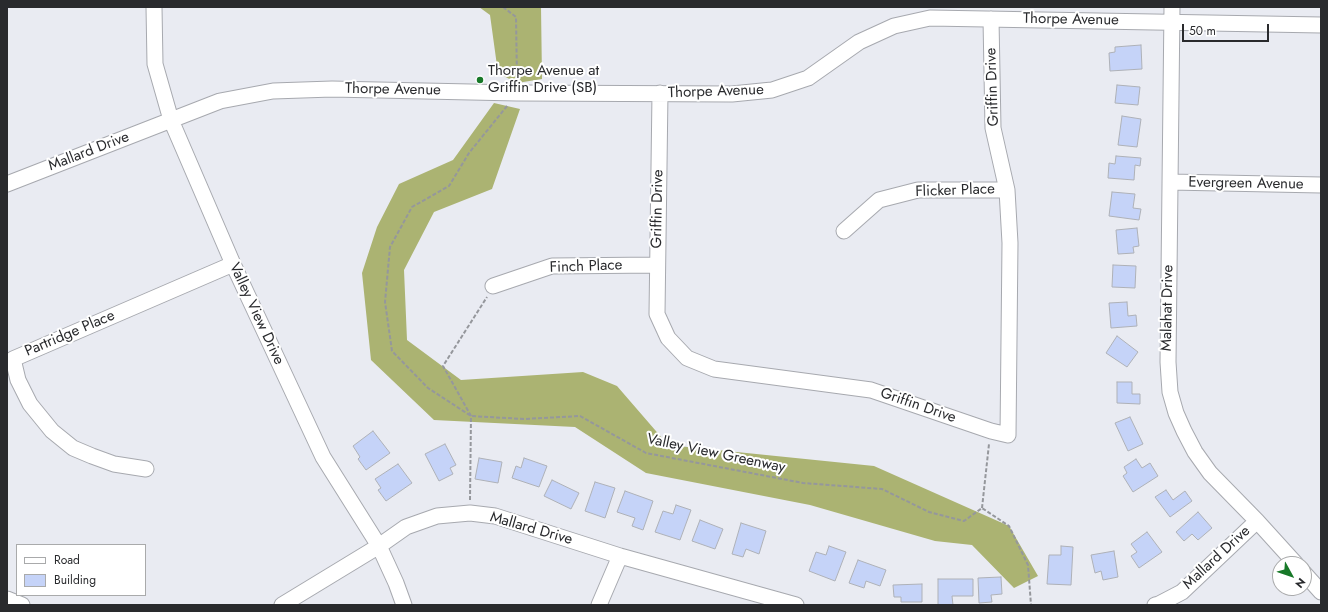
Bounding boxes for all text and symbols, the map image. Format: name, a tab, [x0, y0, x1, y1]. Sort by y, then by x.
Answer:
street label: Thorpe Avenue	[1023, 10, 1119, 30]
scale bar	[1184, 16, 1271, 42]
text: 50 m	[1189, 22, 1216, 40]
street label: Griffin Drive	[983, 47, 1003, 127]
place label: Thorpe Avenue at Griffin Drive (SB)	[488, 62, 599, 97]
marker: Thorpe Avenue at Griffin Drive (SB)	[475, 75, 485, 85]
street label: Thorpe Avenue	[345, 80, 441, 100]
street label: Thorpe Avenue	[668, 81, 764, 103]
street label: Mallard Drive	[46, 128, 132, 176]
street label: Griffin Drive	[648, 169, 668, 249]
street label: Evergreen Avenue	[1188, 174, 1304, 194]
street label: Flicker Place	[915, 181, 995, 201]
street label: Finch Place	[549, 257, 623, 277]
street label: Valley View Drive	[225, 260, 287, 368]
street label: Malahat Drive	[1158, 265, 1178, 351]
street label: Partridge Place	[22, 307, 118, 361]
street label: Griffin Drive	[878, 385, 958, 427]
street label: Valley View Greenway	[645, 431, 787, 477]
street label: Mallard Drive	[488, 509, 574, 549]
street label: Mallard Drive	[1180, 522, 1254, 594]
legend	[16, 544, 146, 596]
text: Road	[54, 551, 80, 569]
north arrow	[1272, 556, 1312, 596]
text: Building	[54, 571, 96, 589]
text: N	[1291, 575, 1309, 592]

